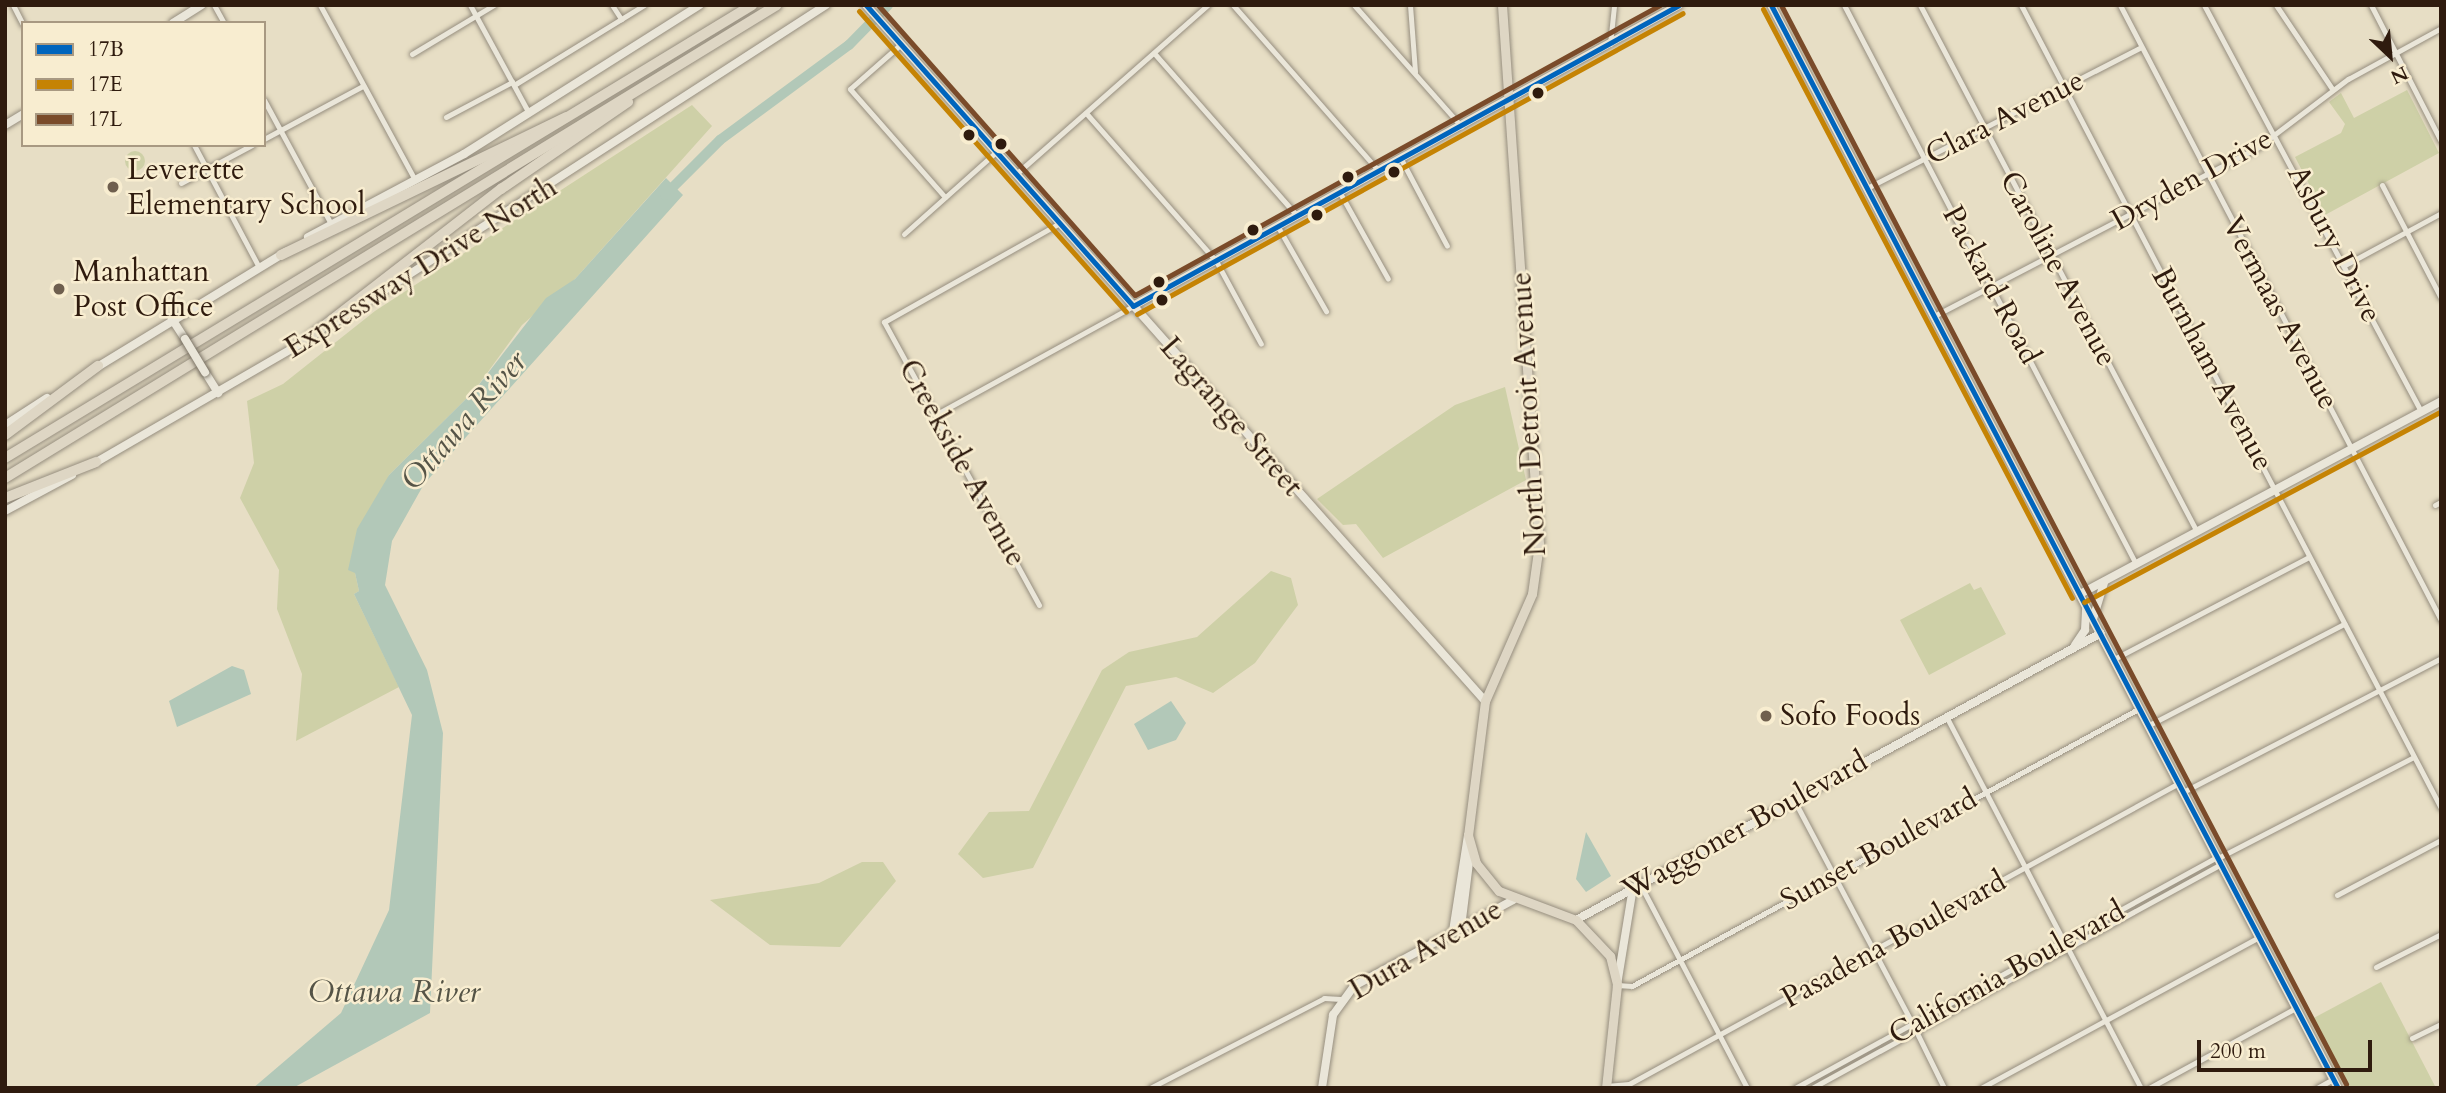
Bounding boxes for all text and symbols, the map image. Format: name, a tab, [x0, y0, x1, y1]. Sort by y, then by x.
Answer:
legend	[21, 21, 266, 147]
north arrow	[2355, 21, 2425, 91]
text: 17B	[88, 35, 124, 64]
text: N	[2386, 60, 2412, 90]
street label: Clara Avenue	[1920, 63, 2090, 173]
text: 17E	[88, 70, 122, 99]
unlabelled marker	[1531, 86, 1545, 100]
text: 17L	[88, 105, 122, 134]
street label: Dryden Drive	[2105, 121, 2279, 239]
unlabelled marker	[962, 128, 976, 142]
unlabelled marker	[994, 137, 1008, 151]
place label: Leverette Elementary School	[127, 152, 365, 222]
street label: Asbury Drive	[2279, 159, 2389, 329]
unlabelled marker	[1387, 165, 1401, 179]
street label: Caroline Avenue	[1992, 166, 2124, 372]
street label: Expressway Drive North	[278, 169, 564, 367]
unlabelled marker	[1341, 170, 1355, 184]
marker: Leverette Elementary School	[105, 179, 121, 195]
street label: Packard Road	[1934, 200, 2048, 370]
unlabelled marker	[1310, 208, 1324, 222]
street label: Vermaas Avenue	[2214, 210, 2346, 416]
unlabelled marker	[1246, 223, 1260, 237]
place label: Manhattan Post Office	[73, 254, 214, 324]
street label: Burnham Avenue	[2143, 261, 2281, 477]
street label: North Detroit Avenue	[1504, 271, 1554, 557]
unlabelled marker	[1152, 275, 1166, 289]
marker: Manhattan Post Office	[51, 281, 67, 297]
unlabelled marker	[1155, 293, 1169, 307]
street label: Lagrange Street	[1152, 330, 1310, 504]
water label: Ottawa River	[393, 343, 535, 499]
street label: Creekside Avenue	[890, 353, 1034, 573]
place label: Sofo Foods	[1780, 698, 1920, 734]
marker: Sofo Foods	[1758, 708, 1774, 724]
street label: Waggoner Boulevard	[1616, 744, 1874, 908]
street label: Sunset Boulevard	[1774, 781, 1984, 919]
street label: Pasadena Boulevard	[1776, 863, 2012, 1017]
street label: Dura Avenue	[1343, 892, 1509, 1008]
street label: California Boulevard	[1883, 893, 2131, 1053]
water label: Ottawa River	[308, 973, 480, 1011]
scale bar	[2201, 1026, 2376, 1070]
text: 200 m	[2210, 1037, 2266, 1066]

